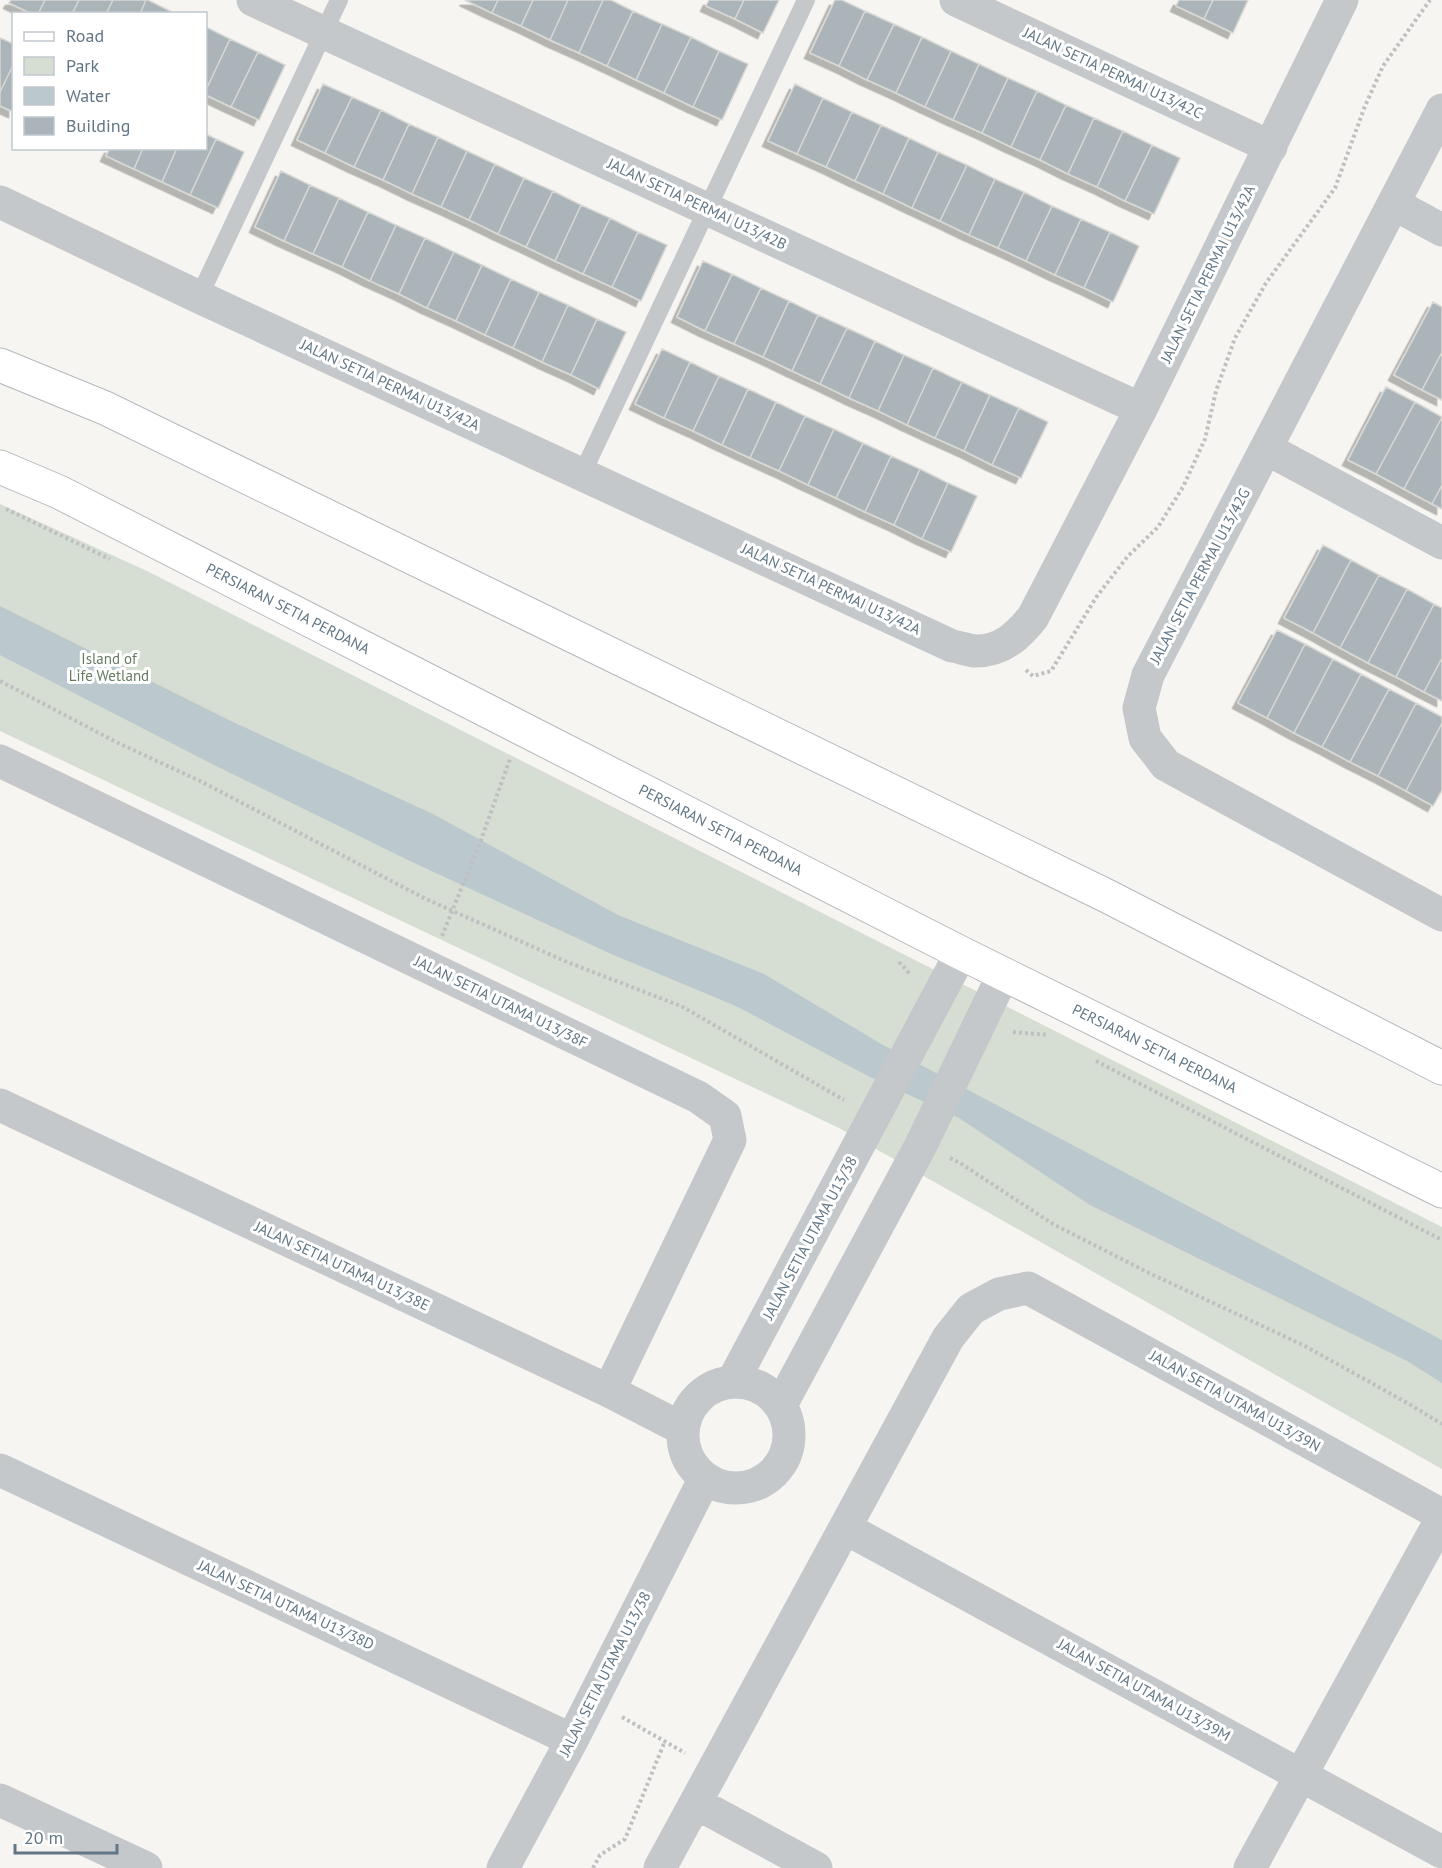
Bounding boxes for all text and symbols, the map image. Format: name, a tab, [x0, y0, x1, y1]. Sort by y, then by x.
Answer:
legend	[12, 12, 207, 150]
street label: JALAN SETIA PERMAI U13/42C	[1020, 22, 1206, 122]
text: Road	[66, 24, 104, 47]
text: Park	[66, 54, 99, 77]
text: Water	[66, 84, 110, 107]
text: Building	[66, 114, 130, 137]
street label: JALAN SETIA PERMAI U13/42B	[604, 153, 790, 253]
street label: JALAN SETIA PERMAI U13/42A	[1156, 181, 1259, 367]
street label: JALAN SETIA PERMAI U13/42A	[297, 334, 483, 435]
street label: JALAN SETIA PERMAI U13/42G	[1145, 485, 1254, 668]
street label: JALAN SETIA PERMAI U13/42A	[738, 538, 924, 639]
street label: PERSIARAN SETIA PERDANA	[203, 559, 373, 658]
park label: Island of Life Wetland	[69, 649, 149, 685]
street label: PERSIARAN SETIA PERDANA	[636, 780, 806, 879]
street label: JALAN SETIA UTAMA U13/38F	[411, 951, 591, 1052]
street label: PERSIARAN SETIA PERDANA	[1069, 1000, 1240, 1097]
street label: JALAN SETIA UTAMA U13/38	[758, 1153, 861, 1324]
street label: JALAN SETIA UTAMA U13/38E	[251, 1216, 433, 1314]
street label: JALAN SETIA UTAMA U13/39N	[1146, 1345, 1324, 1456]
street label: JALAN SETIA UTAMA U13/38D	[194, 1555, 377, 1654]
street label: JALAN SETIA UTAMA U13/38	[554, 1588, 654, 1760]
street label: JALAN SETIA UTAMA U13/39M	[1054, 1634, 1234, 1745]
scale bar	[15, 1817, 117, 1855]
text: 20 m	[24, 1826, 63, 1849]

